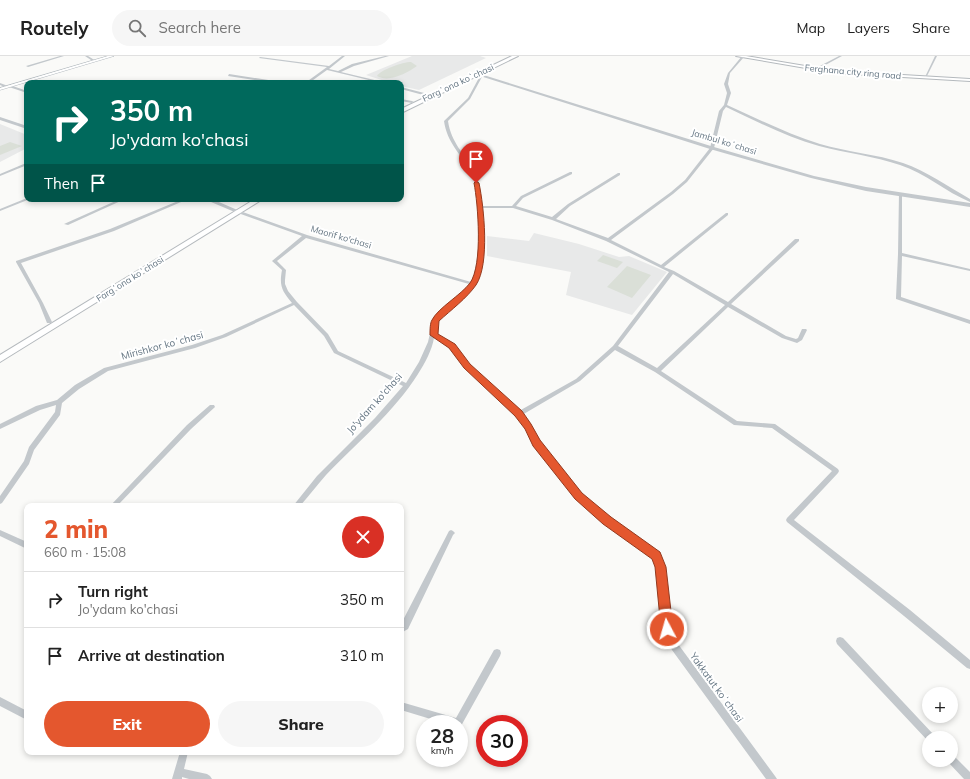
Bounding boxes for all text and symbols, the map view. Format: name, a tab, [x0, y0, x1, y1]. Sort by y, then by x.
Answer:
search box	[112, 10, 392, 46]
text: Routely	[20, 16, 88, 40]
icon: search	[126, 17, 148, 39]
text: Search here	[158, 18, 241, 37]
text: Map	[796, 19, 825, 37]
text: Layers	[847, 19, 890, 37]
text: Share	[912, 19, 950, 37]
street label: Fargʻona koʻchasi	[420, 61, 495, 104]
street label: Ferghana city ring road	[804, 62, 902, 82]
text: 350 m	[110, 93, 193, 128]
icon: right	[44, 96, 96, 148]
street label: Jambul koʻchasi	[690, 126, 758, 157]
text: Jo'ydam ko'chasi	[110, 128, 248, 151]
pin	[459, 142, 493, 183]
icon: arrive	[465, 148, 487, 170]
icon: arrive	[87, 172, 109, 194]
text: Then	[44, 174, 79, 193]
street label: Maorif ko'chasi	[310, 223, 373, 250]
street label: Fargʻona koʻchasi	[94, 253, 166, 304]
street label: Mirishkor koʻchasi	[120, 328, 205, 363]
street label: Jo'ydam ko'chasi	[344, 370, 405, 436]
text: 2 min	[44, 514, 108, 544]
button: close	[342, 516, 384, 558]
text: 660 m · 15:08	[44, 544, 126, 560]
text: Turn right	[78, 582, 148, 601]
icon: right	[44, 589, 66, 611]
text: 350 m	[340, 590, 384, 609]
text: Jo'ydam ko'chasi	[78, 601, 178, 617]
position arrow	[646, 608, 688, 650]
icon: arrive	[44, 645, 66, 667]
text: Arrive at destination	[78, 646, 225, 665]
text: 310 m	[340, 646, 384, 665]
street label: Yakkatut koʻchasi	[686, 649, 746, 725]
map controls	[922, 687, 958, 767]
button: +	[922, 687, 958, 723]
button: Exit	[44, 701, 210, 747]
button: Share	[218, 701, 384, 747]
speed limit sign: 30	[476, 715, 528, 767]
text: 28	[430, 723, 454, 748]
button: −	[922, 731, 958, 767]
text: km/h	[431, 744, 453, 757]

